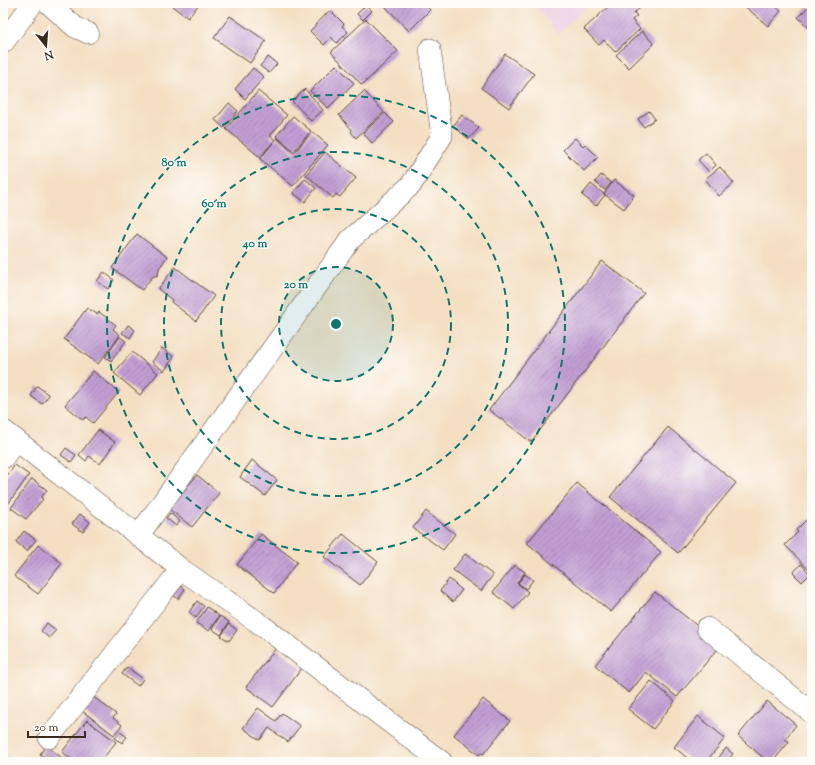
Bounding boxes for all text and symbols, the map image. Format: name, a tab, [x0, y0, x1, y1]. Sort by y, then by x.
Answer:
north arrow	[26, 26, 66, 66]
text: N	[42, 45, 56, 64]
text: 80 m	[162, 154, 186, 172]
text: 60 m	[202, 195, 226, 213]
text: 40 m	[242, 235, 267, 253]
text: 20 m	[284, 276, 308, 294]
centre of rings	[329, 317, 343, 331]
scale bar	[28, 713, 85, 739]
text: 20 m	[34, 719, 59, 737]

